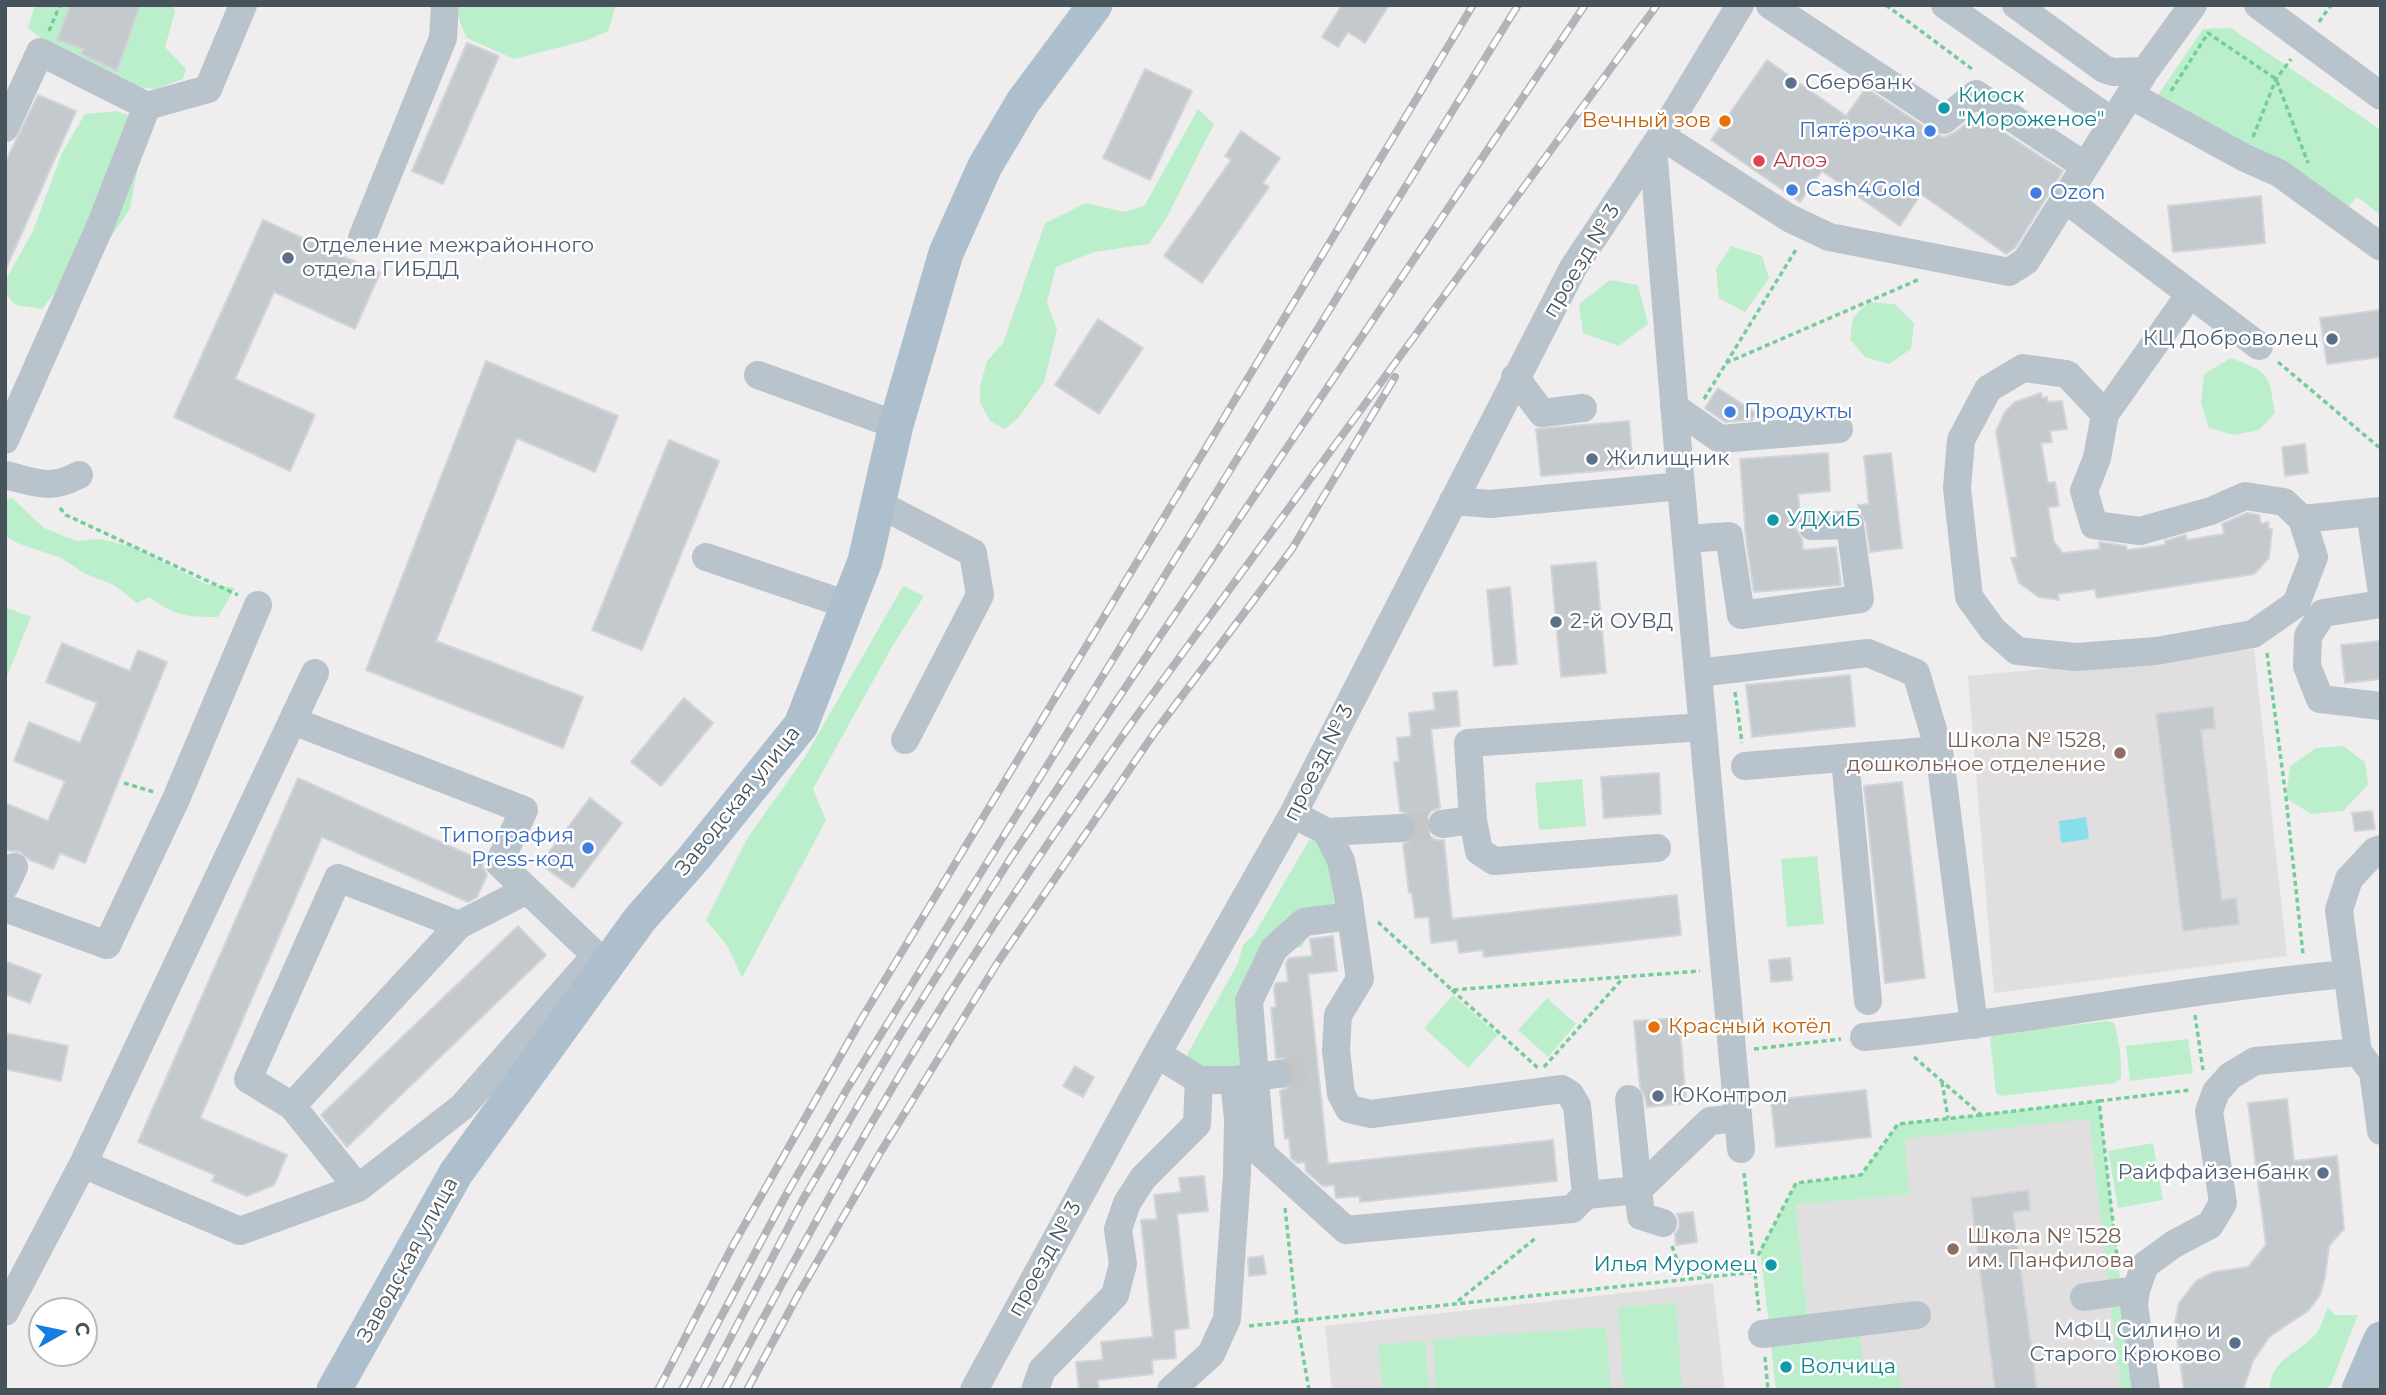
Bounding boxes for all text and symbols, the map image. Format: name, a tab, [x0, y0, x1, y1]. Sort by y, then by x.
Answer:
place label: Сбербанк	[1805, 70, 1913, 96]
marker: Сбербанк	[1783, 75, 1799, 91]
place label: Киоск "Мороженое"	[1958, 83, 2105, 133]
marker: Киоск "Мороженое"	[1936, 100, 1952, 116]
place label: Вечный зов	[1582, 108, 1711, 134]
marker: Вечный зов	[1717, 113, 1733, 129]
place label: Пятёрочка	[1799, 118, 1916, 144]
marker: Пятёрочка	[1922, 123, 1938, 139]
place label: Алоэ	[1773, 148, 1827, 174]
marker: Алоэ	[1751, 153, 1767, 169]
place label: Cash4Gold	[1806, 177, 1921, 203]
place label: Ozon	[2050, 180, 2106, 206]
marker: Cash4Gold	[1784, 182, 1800, 198]
marker: Ozon	[2028, 185, 2044, 201]
street label: проезд № 3	[1538, 200, 1626, 322]
place label: Отделение межрайонного отдела ГИБДД	[302, 233, 594, 283]
marker: Отделение межрайонного отдела ГИБДД	[280, 250, 296, 266]
place label: КЦ Доброволец	[2143, 326, 2318, 352]
marker: КЦ Доброволец	[2324, 331, 2340, 347]
place label: Продукты	[1744, 399, 1853, 425]
marker: Продукты	[1722, 404, 1738, 420]
place label: Жилищник	[1606, 446, 1730, 472]
marker: Жилищник	[1584, 451, 1600, 467]
place label: УДХиБ	[1787, 507, 1861, 533]
marker: УДХиБ	[1765, 512, 1781, 528]
place label: 2-й ОУВД	[1570, 609, 1673, 635]
marker: 2-й ОУВД	[1548, 614, 1564, 630]
street label: проезд № 3	[1279, 700, 1359, 826]
street label: Заводская улица	[670, 721, 806, 881]
place label: Школа № 1528, дошкольное отделение	[1847, 728, 2106, 778]
marker: Школа № 1528, дошкольное отделение	[2112, 745, 2128, 761]
place label: Типография Press-код	[440, 823, 574, 873]
marker: Типография Press-код	[580, 840, 596, 856]
place label: Красный котёл	[1668, 1014, 1832, 1040]
marker: Красный котёл	[1646, 1019, 1662, 1035]
place label: ЮКонтрол	[1672, 1083, 1787, 1109]
marker: ЮКонтрол	[1650, 1088, 1666, 1104]
place label: Райффайзенбанк	[2117, 1160, 2309, 1186]
marker: Райффайзенбанк	[2315, 1165, 2331, 1181]
street label: Заводская улица	[352, 1173, 464, 1347]
street label: проезд № 3	[1003, 1197, 1087, 1321]
place label: Школа № 1528 им. Панфилова	[1967, 1224, 2134, 1274]
marker: Школа № 1528 им. Панфилова	[1945, 1241, 1961, 1257]
place label: Илья Муромец	[1594, 1252, 1757, 1278]
marker: Илья Муромец	[1763, 1257, 1779, 1273]
north arrow	[28, 1297, 98, 1367]
place label: МФЦ Силино и Старого Крюково	[2030, 1318, 2221, 1368]
text: С	[70, 1320, 95, 1338]
marker: МФЦ Силино и Старого Крюково	[2227, 1335, 2243, 1351]
place label: Волчица	[1800, 1354, 1896, 1380]
marker: Волчица	[1778, 1359, 1794, 1375]

